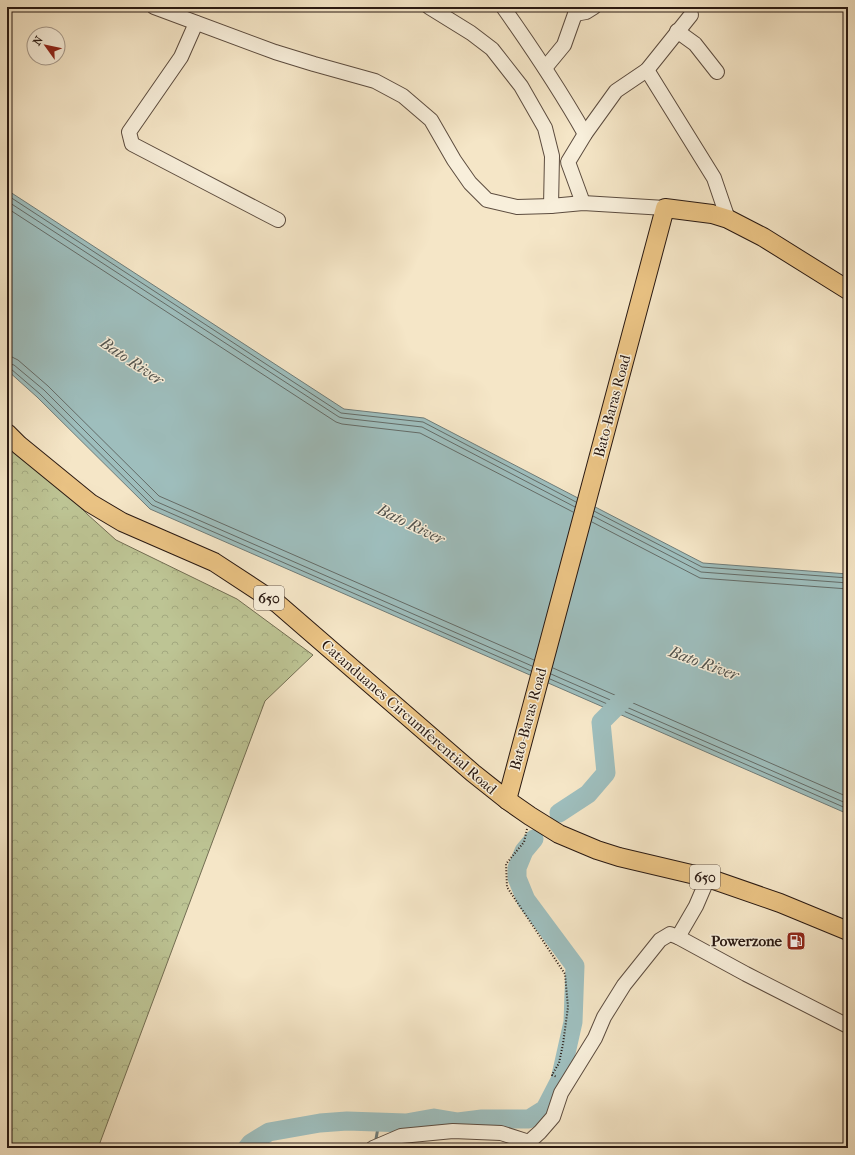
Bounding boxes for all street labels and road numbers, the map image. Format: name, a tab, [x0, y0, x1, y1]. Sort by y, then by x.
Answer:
street label: Bato-Baras Road	[590, 352, 635, 459]
road number: 650	[254, 586, 284, 610]
street label: Catanduanes Circumferential Road	[318, 636, 501, 799]
street label: Bato-Baras Road	[506, 665, 551, 772]
road number: 650	[690, 865, 720, 889]

